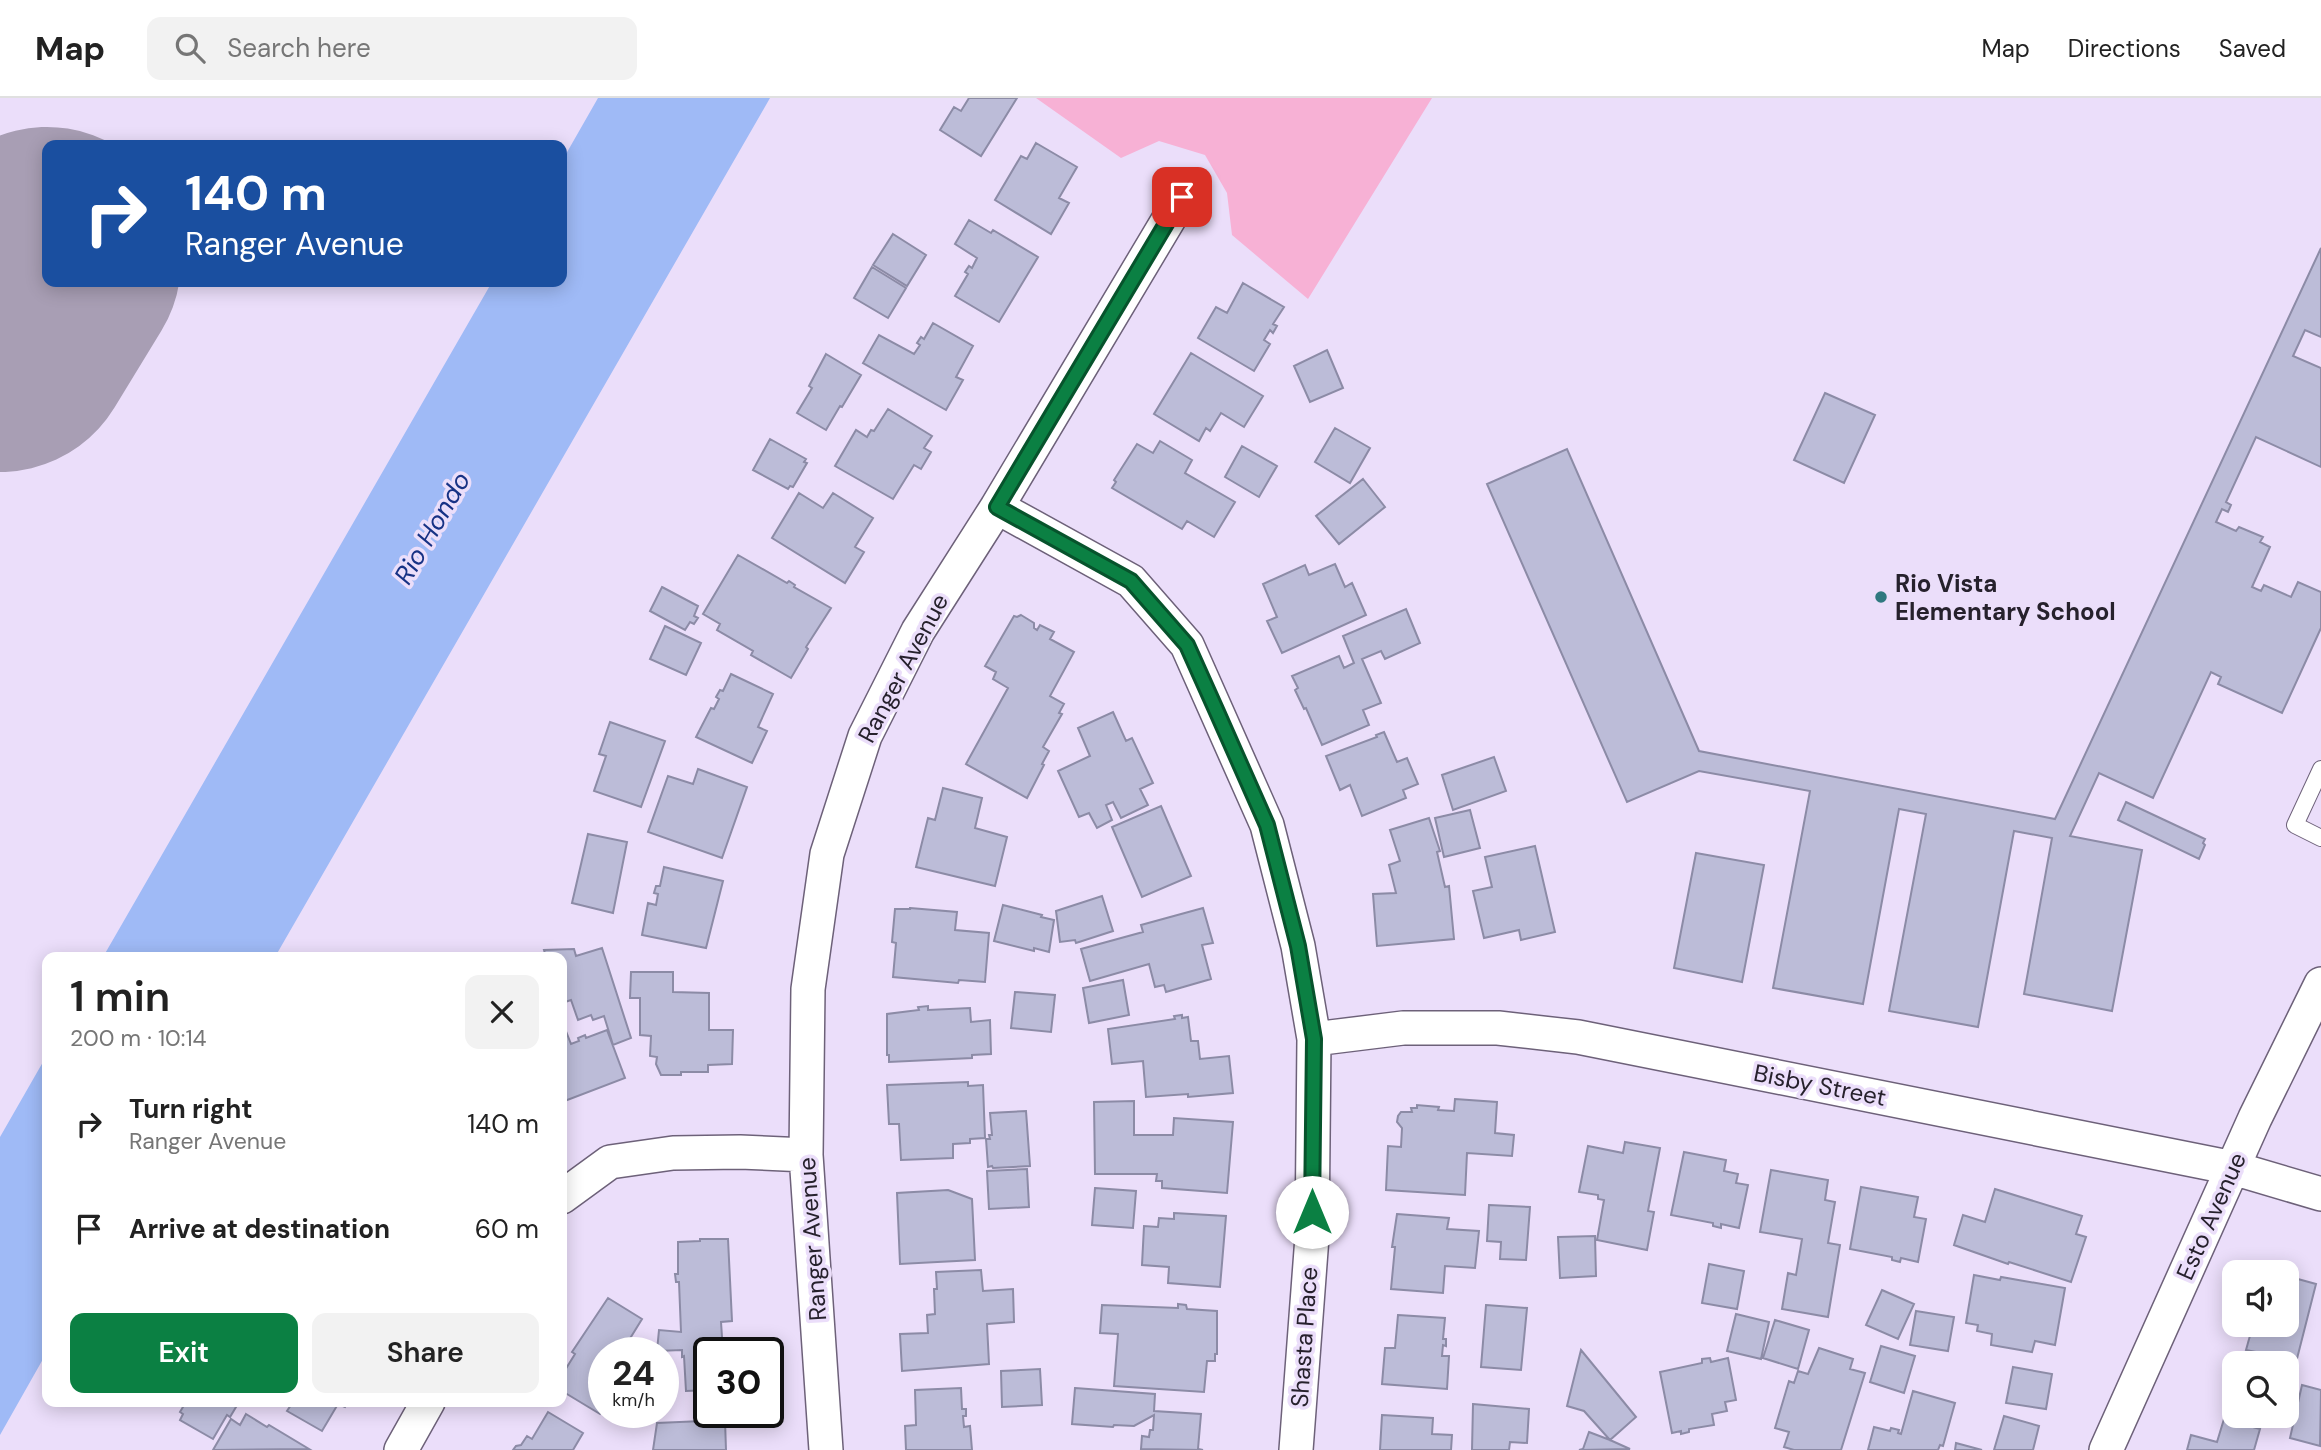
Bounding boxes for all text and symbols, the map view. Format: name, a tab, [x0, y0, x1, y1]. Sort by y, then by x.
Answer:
search box	[147, 17, 637, 80]
text: Map	[35, 27, 105, 70]
icon: search	[171, 29, 209, 67]
text: Search here	[227, 31, 371, 65]
text: Map	[1982, 33, 2030, 64]
text: Directions	[2068, 33, 2181, 64]
text: Saved	[2219, 33, 2286, 64]
text: 140 m	[185, 161, 327, 225]
pin	[1152, 167, 1212, 227]
icon: right	[70, 168, 161, 259]
icon: arrive	[1163, 178, 1201, 216]
text: Ranger Avenue	[185, 223, 404, 265]
water label: Rio Hondo	[386, 466, 478, 590]
place label: Rio Vista Elementary School	[1895, 568, 2116, 627]
street label: Ranger Avenue	[851, 588, 955, 748]
marker: Rio Vista Elementary School	[1873, 589, 1889, 605]
text: 1 min	[70, 969, 170, 1024]
button: close	[465, 975, 539, 1049]
text: 200 m · 10:14	[70, 1023, 207, 1053]
street label: Bisby Street	[1751, 1057, 1889, 1113]
text: Turn right	[129, 1092, 253, 1126]
icon: right	[70, 1105, 108, 1143]
text: 140 m	[467, 1107, 539, 1141]
text: Ranger Avenue	[129, 1126, 286, 1156]
street label: Esto Avenue	[2169, 1147, 2253, 1285]
street label: Ranger Avenue	[791, 1156, 833, 1322]
position arrow	[1275, 1175, 1349, 1249]
icon: arrive	[70, 1210, 108, 1248]
text: Arrive at destination	[129, 1212, 390, 1246]
text: 60 m	[475, 1212, 539, 1246]
map controls	[2222, 1260, 2299, 1428]
button: sound	[2222, 1260, 2299, 1337]
street label: Shasta Place	[1284, 1266, 1324, 1408]
button: Exit	[70, 1313, 298, 1393]
button: Share	[312, 1313, 539, 1393]
speed limit sign: 30	[693, 1337, 784, 1428]
text: 24	[612, 1350, 655, 1396]
button: search	[2222, 1351, 2299, 1428]
text: km/h	[612, 1388, 655, 1412]

